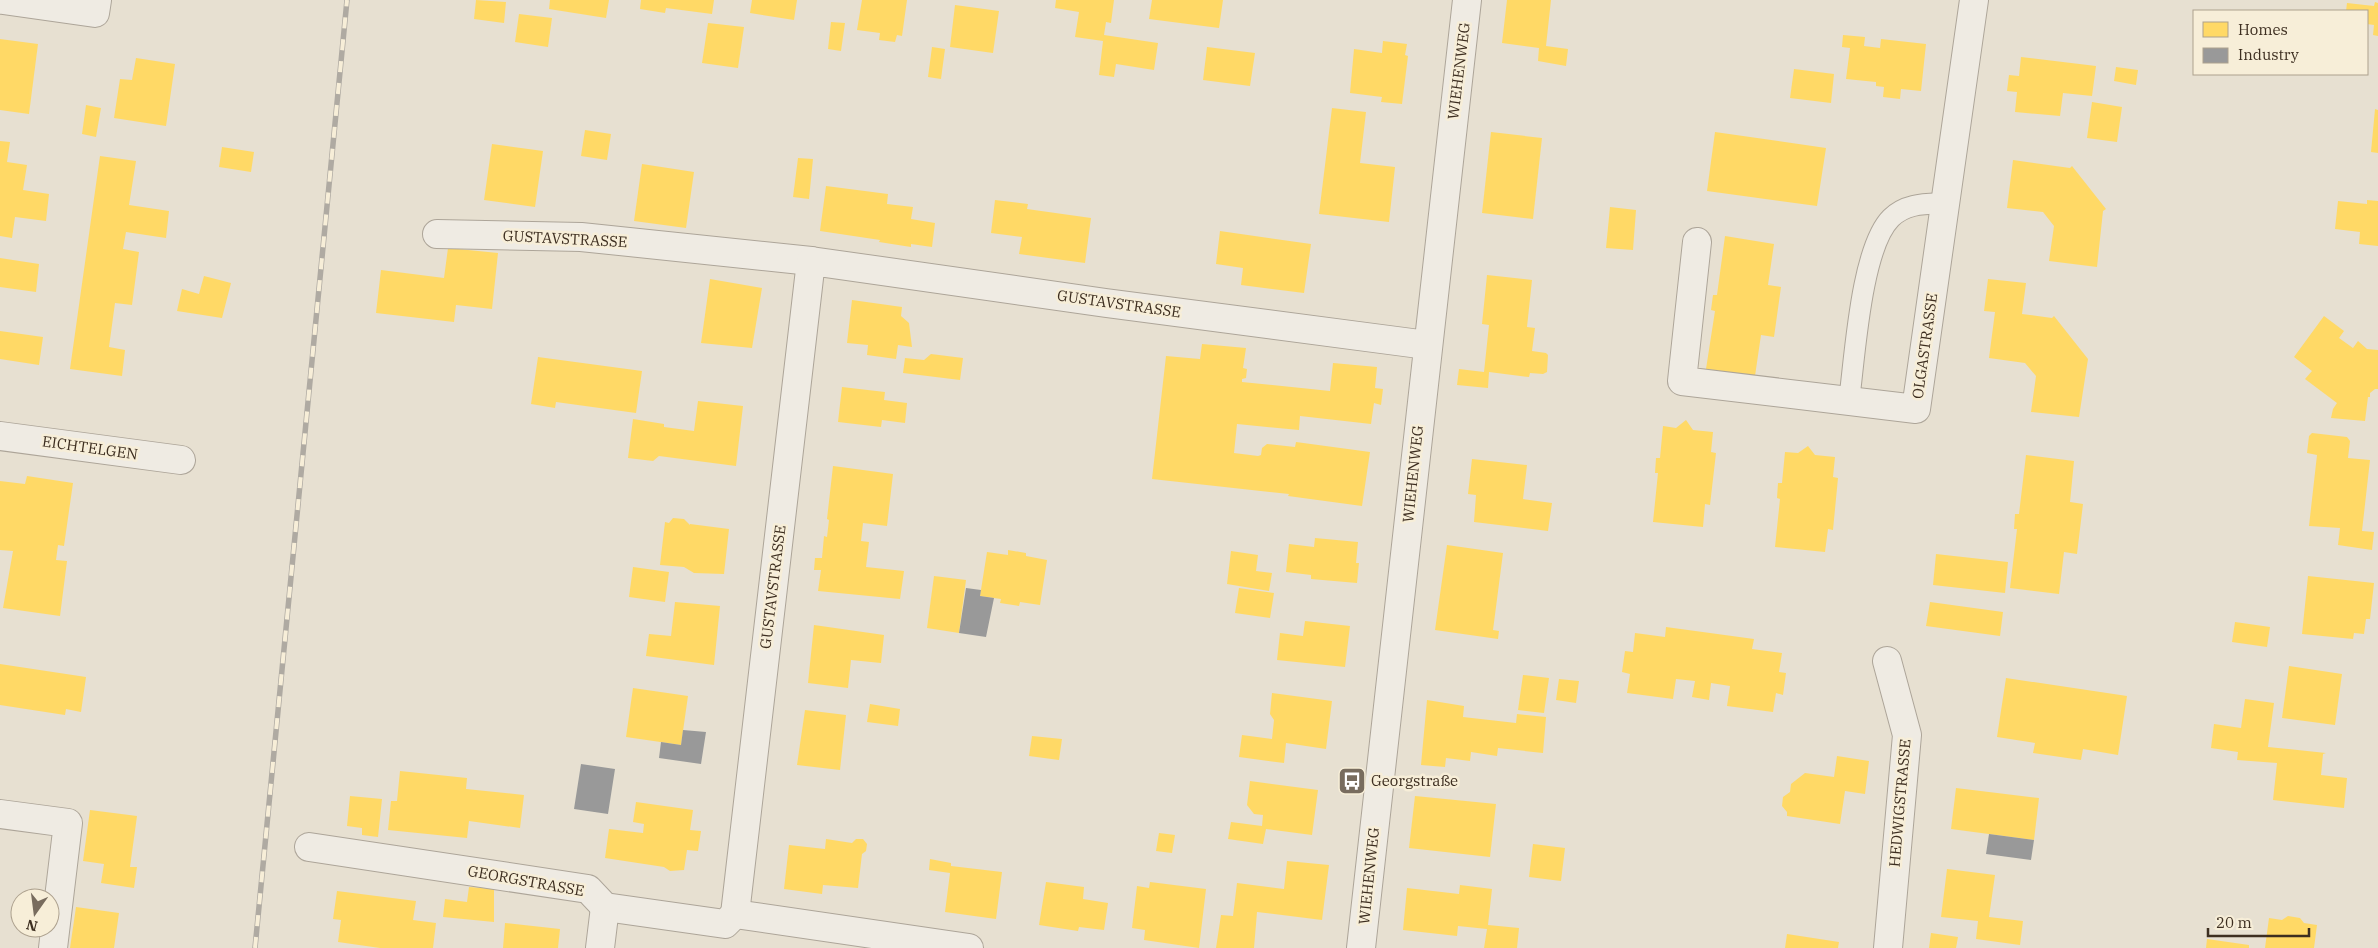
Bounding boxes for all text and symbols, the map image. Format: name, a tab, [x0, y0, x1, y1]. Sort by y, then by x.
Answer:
legend	[2193, 10, 2368, 75]
text: Homes	[2238, 20, 2288, 39]
street label: WIEHENWEG	[1443, 21, 1474, 120]
text: Industry	[2238, 45, 2299, 64]
street label: GUSTAVSTRASSE	[502, 226, 628, 251]
street label: GUSTAVSTRASSE	[1056, 285, 1182, 322]
street label: OLGASTRASSE	[1908, 292, 1941, 400]
street label: WIEHENWEG	[1398, 424, 1427, 523]
street label: EICHTELGEN	[41, 431, 139, 464]
street label: GUSTAVSTRASSE	[755, 524, 790, 650]
street label: HEDWIGSTRASSE	[1884, 738, 1915, 868]
bus stop icon: Georgstraße	[1337, 766, 1367, 796]
place label: Georgstraße	[1371, 771, 1458, 790]
street label: WIEHENWEG	[1354, 826, 1383, 925]
street label: GEORGSTRASSE	[466, 861, 586, 900]
north arrow	[10, 888, 60, 938]
scale bar	[2208, 906, 2309, 938]
text: 20 m	[2216, 913, 2252, 932]
text: N	[24, 916, 39, 936]

